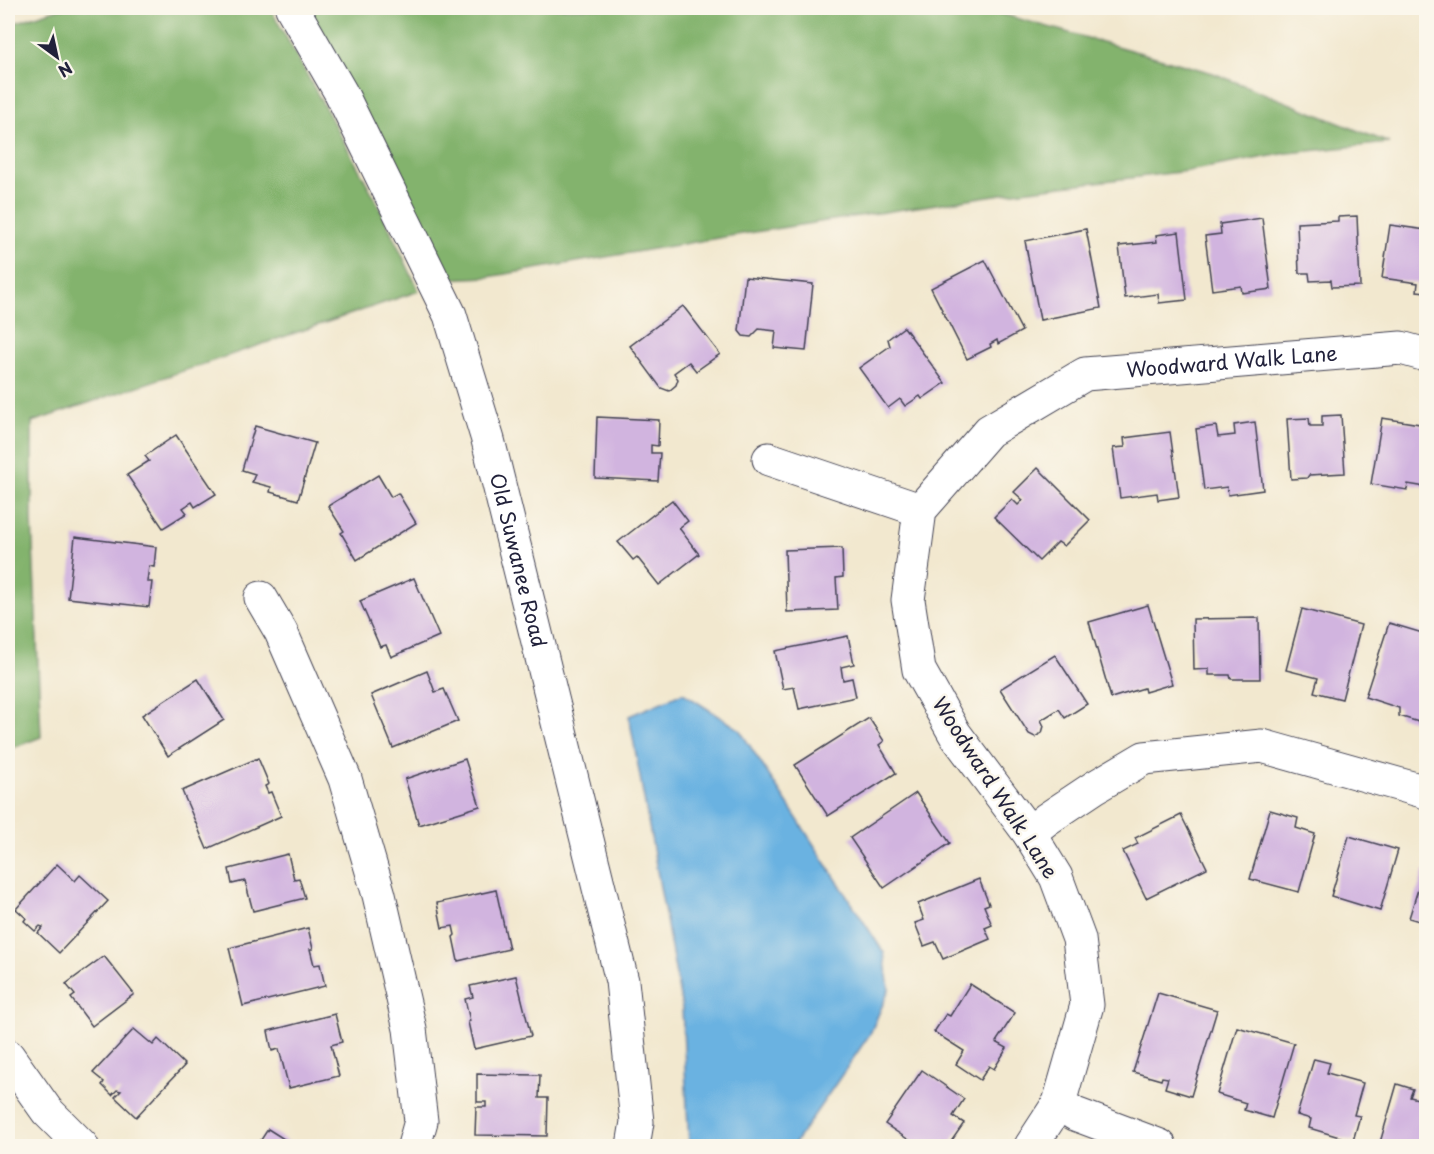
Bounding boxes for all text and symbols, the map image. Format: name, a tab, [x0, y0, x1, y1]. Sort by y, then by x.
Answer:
north arrow	[27, 27, 87, 87]
text: N	[54, 57, 78, 84]
street label: Woodward Walk Lane	[1125, 337, 1338, 385]
street label: Old Suwanee Road	[483, 470, 555, 650]
street label: Woodward Walk Lane	[926, 691, 1066, 884]

